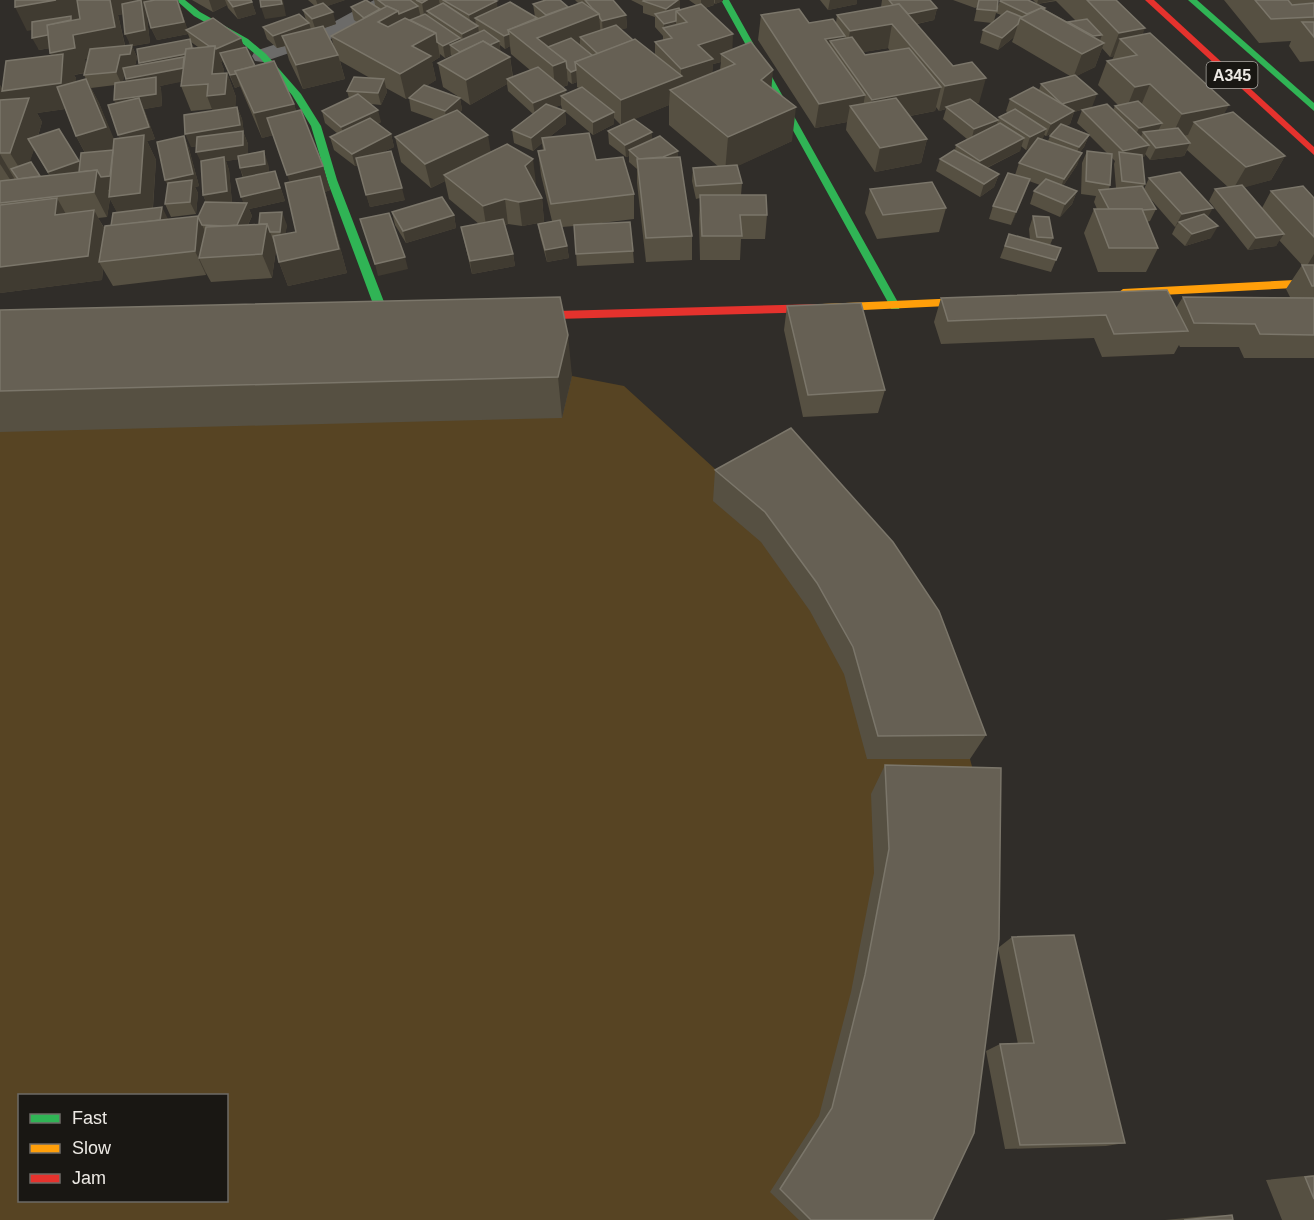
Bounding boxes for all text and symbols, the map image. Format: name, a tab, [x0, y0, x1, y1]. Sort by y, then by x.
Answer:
road number: A345	[1206, 62, 1258, 88]
legend	[18, 1094, 228, 1202]
text: Fast	[72, 1108, 107, 1128]
text: Slow	[72, 1138, 112, 1158]
text: Jam	[72, 1168, 106, 1188]

